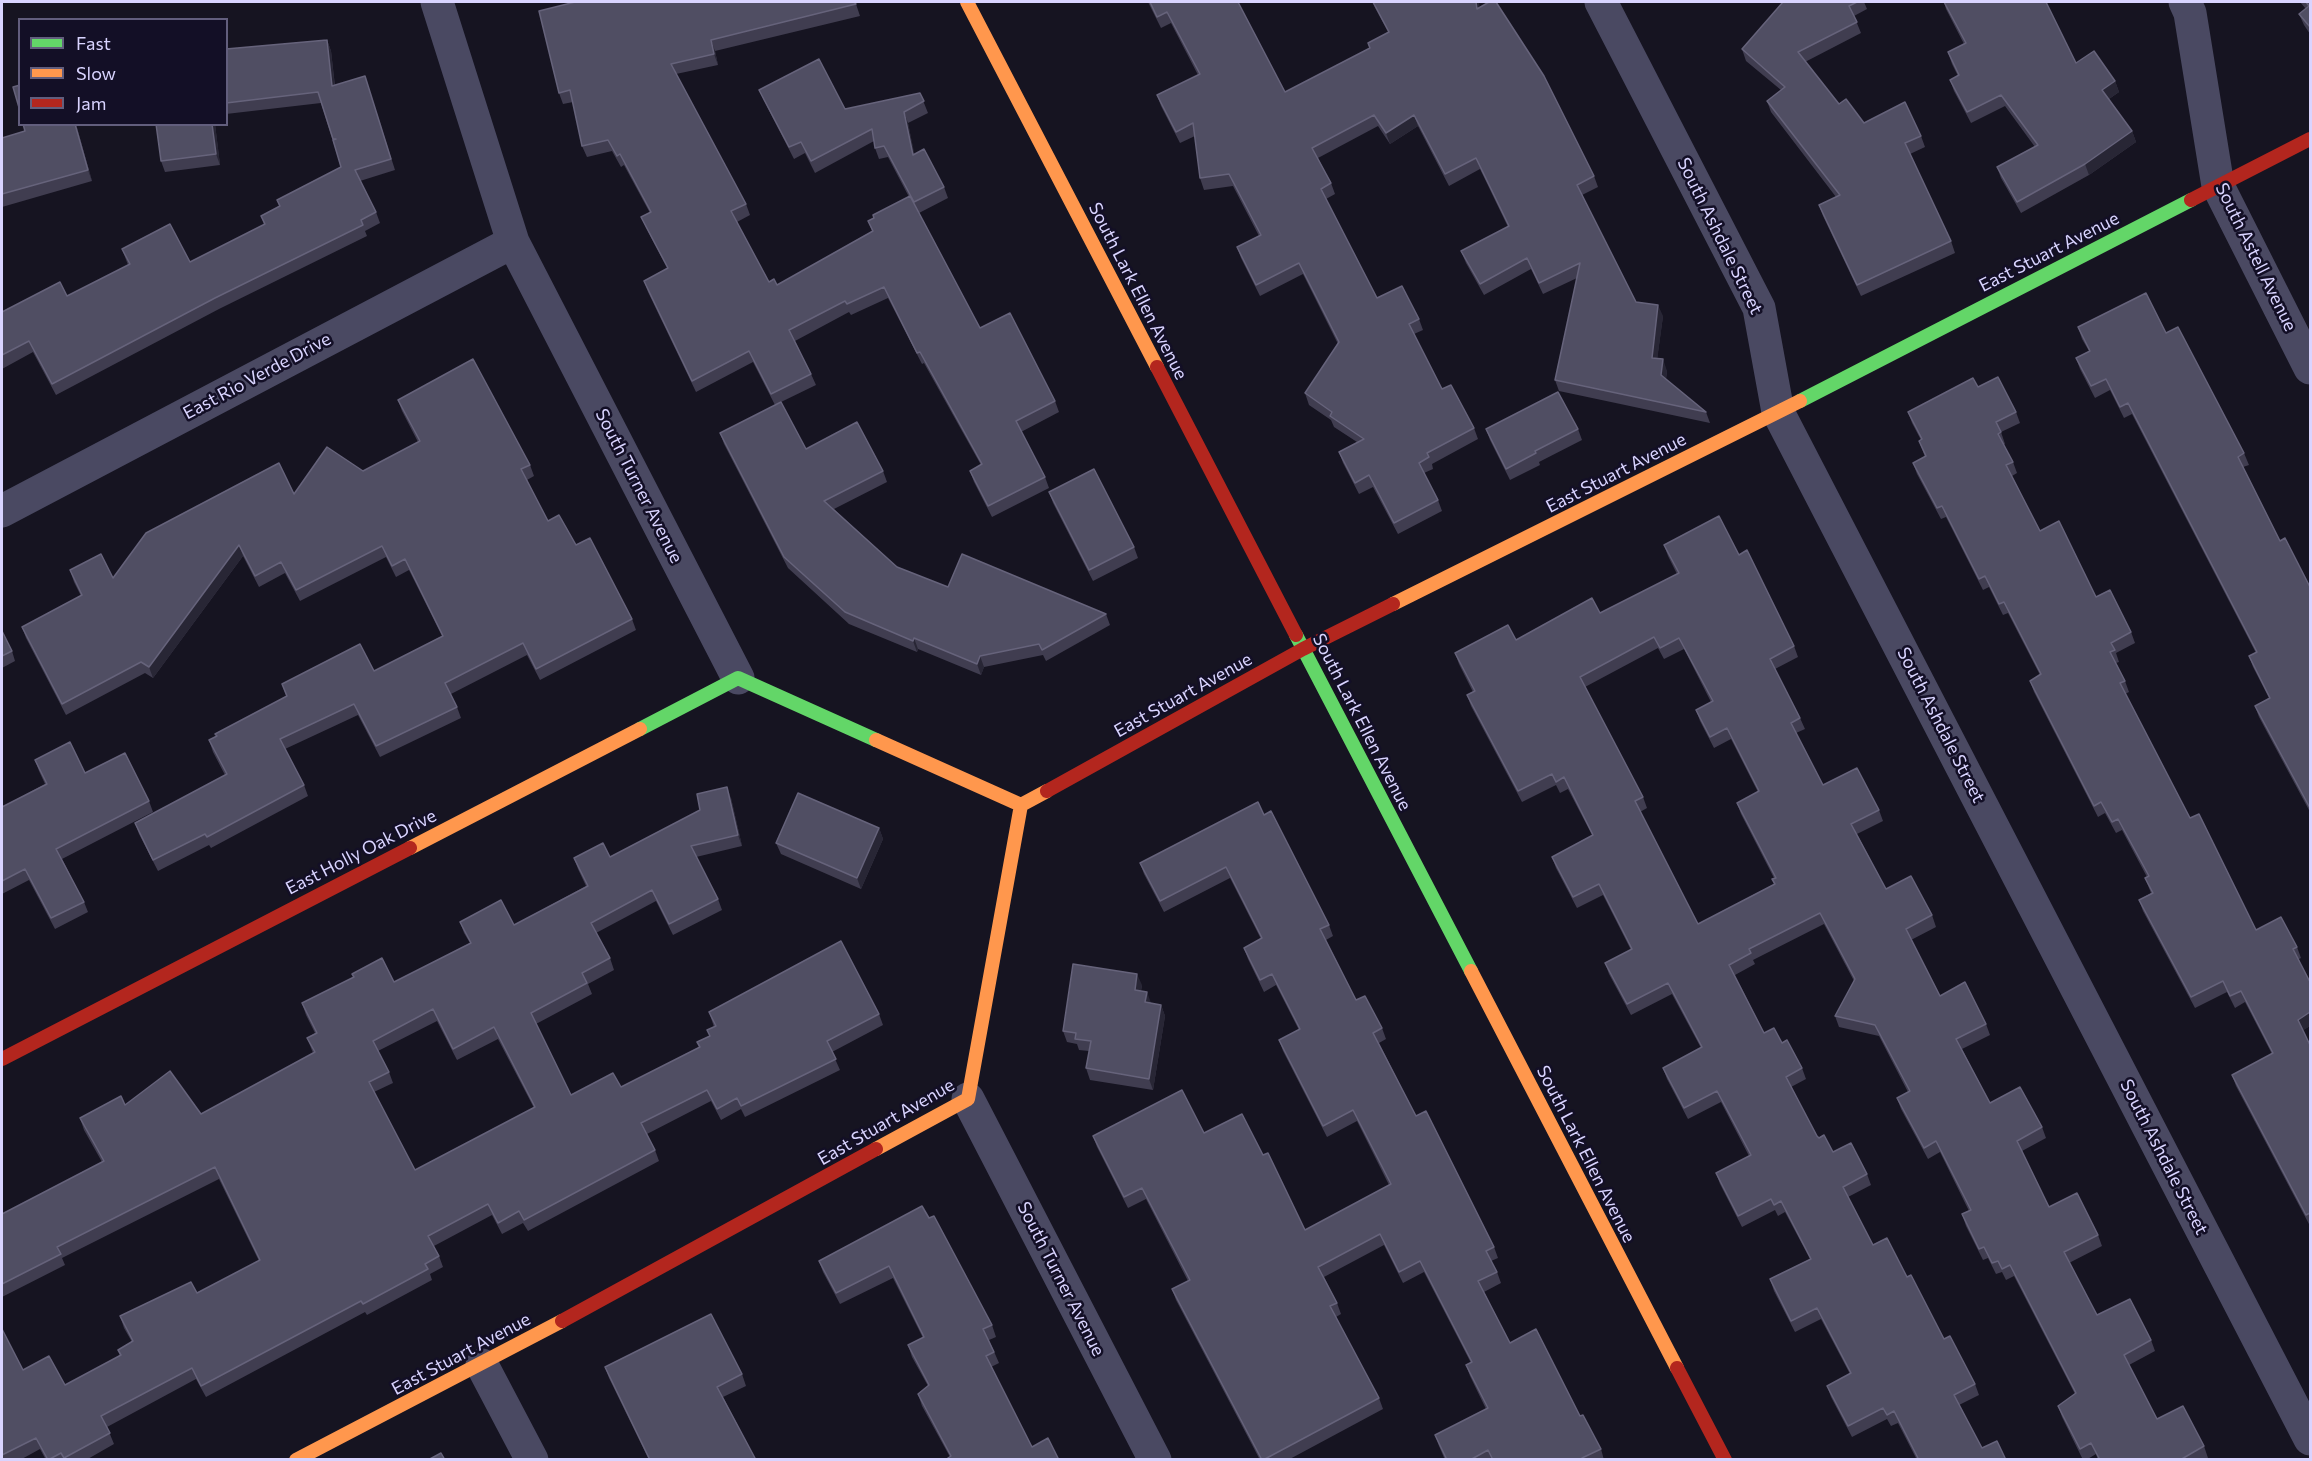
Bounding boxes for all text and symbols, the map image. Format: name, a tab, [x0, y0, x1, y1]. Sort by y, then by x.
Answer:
legend	[18, 18, 228, 126]
text: Fast	[76, 32, 111, 54]
text: Slow	[76, 62, 116, 84]
text: Jam	[76, 92, 106, 114]
street label: South Ashdale Street	[1673, 154, 1767, 318]
street label: South Astell Avenue	[2211, 179, 2301, 335]
street label: South Lark Ellen Avenue	[1084, 199, 1192, 383]
street label: East Stuart Avenue	[1975, 207, 2123, 297]
street label: East Rio Verde Drive	[179, 328, 335, 424]
street label: South Turner Avenue	[591, 405, 687, 567]
street label: East Stuart Avenue	[1542, 428, 1690, 518]
street label: South Lark Ellen Avenue	[1308, 630, 1416, 814]
street label: South Ashdale Street	[1892, 644, 1990, 806]
street label: East Stuart Avenue	[1110, 648, 1256, 742]
street label: East Holly Oak Drive	[282, 805, 440, 899]
street label: South Lark Ellen Avenue	[1532, 1062, 1640, 1246]
street label: East Stuart Avenue	[814, 1074, 958, 1170]
street label: South Ashdale Street	[2115, 1076, 2213, 1238]
street label: South Turner Avenue	[1013, 1198, 1109, 1360]
street label: East Stuart Avenue	[388, 1308, 534, 1400]

